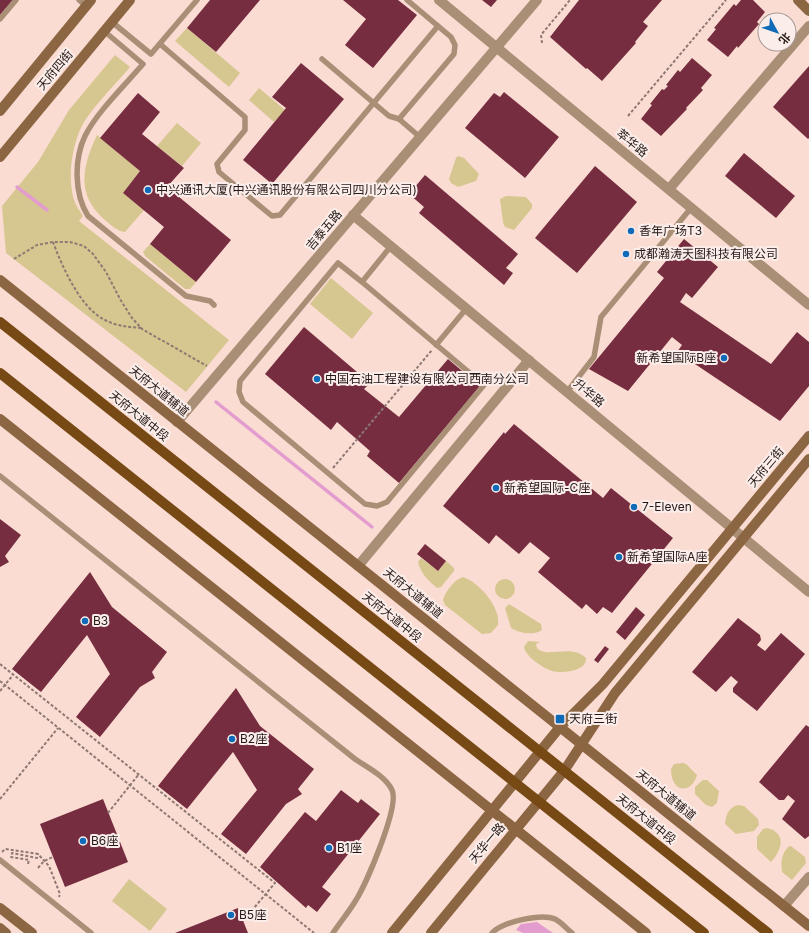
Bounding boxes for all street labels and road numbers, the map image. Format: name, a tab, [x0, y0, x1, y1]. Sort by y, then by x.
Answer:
street label: 天府四街	[33, 46, 76, 93]
street label: 萃华路	[614, 125, 651, 160]
street label: 吉泰五路	[302, 206, 345, 253]
street label: 天府大道辅道	[127, 362, 192, 419]
street label: 升华路	[571, 375, 608, 410]
street label: 天府大道中段	[107, 387, 172, 444]
street label: 天府三街	[744, 443, 787, 490]
street label: 天府大道辅道	[381, 564, 446, 621]
street label: 天府大道中段	[360, 588, 425, 645]
street label: 天府大道辅道	[634, 766, 699, 823]
street label: 天府大道中段	[614, 790, 679, 847]
street label: 天华一路	[465, 819, 508, 866]

